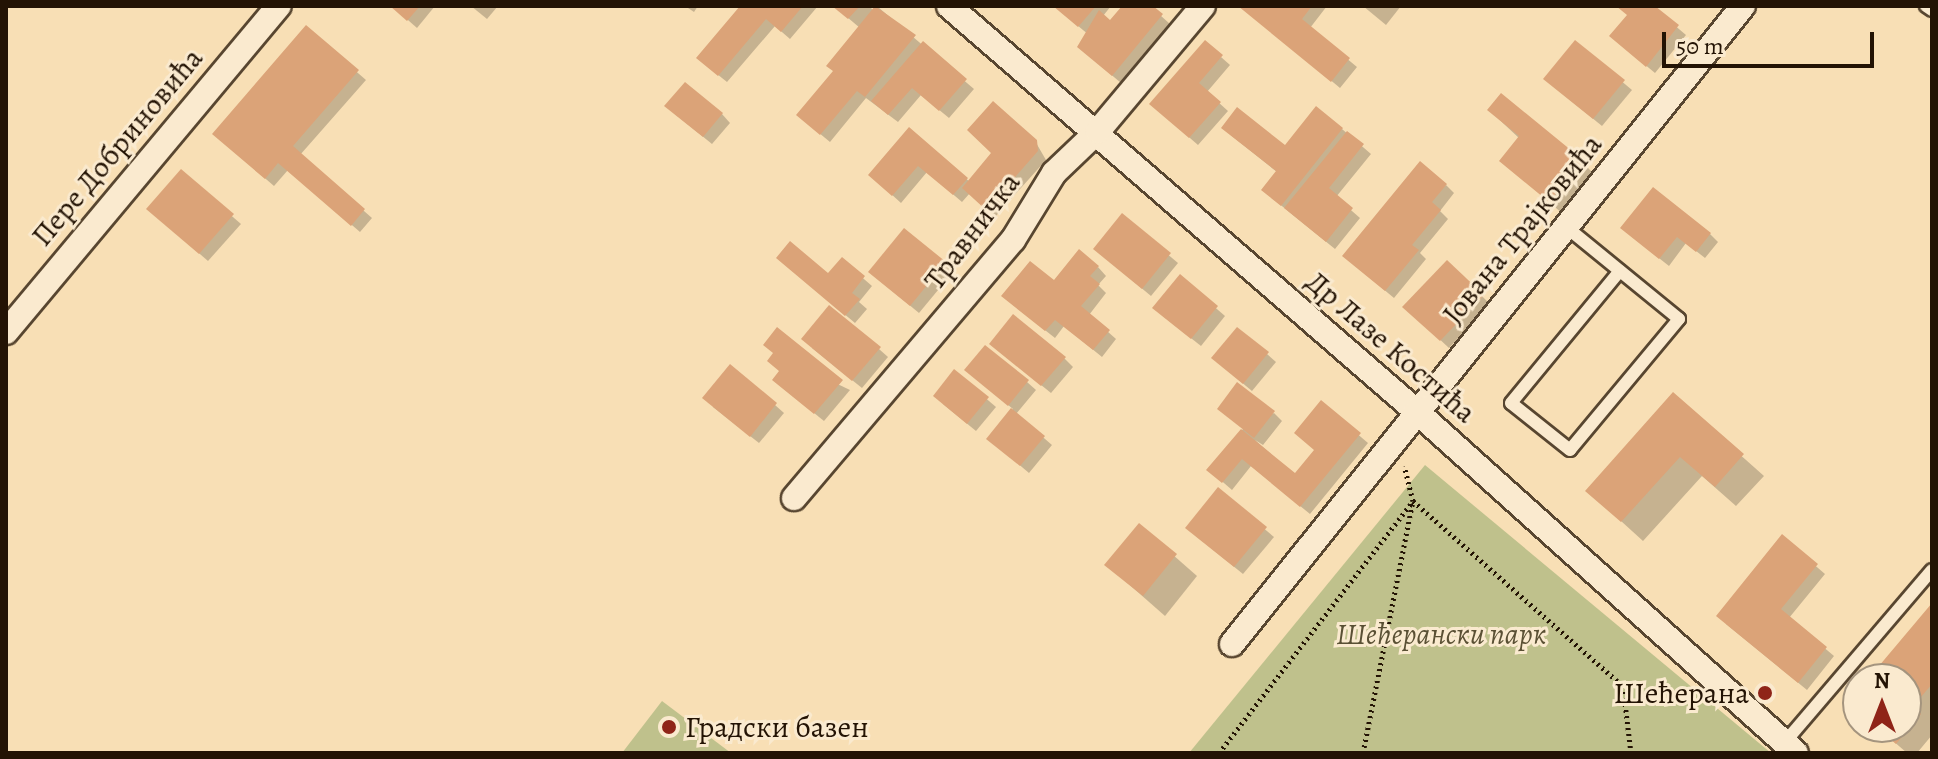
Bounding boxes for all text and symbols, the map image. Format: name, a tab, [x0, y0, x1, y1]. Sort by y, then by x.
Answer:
scale bar	[1666, 16, 1878, 66]
text: 50 m	[1676, 30, 1724, 62]
street label: Пере Добриновића	[24, 41, 210, 253]
street label: Јована Трајковића	[1435, 127, 1609, 331]
street label: Травничка	[916, 165, 1028, 297]
street label: Др Лазе Костића	[1299, 263, 1483, 431]
park label: Шећерански парк	[1336, 616, 1546, 652]
north arrow	[1842, 663, 1922, 743]
text: N	[1874, 666, 1890, 696]
place label: Шећерана	[1613, 675, 1749, 711]
marker: Шећерана	[1756, 684, 1774, 702]
place label: Градски базен	[685, 709, 869, 745]
marker: Градски базен	[660, 718, 678, 736]

